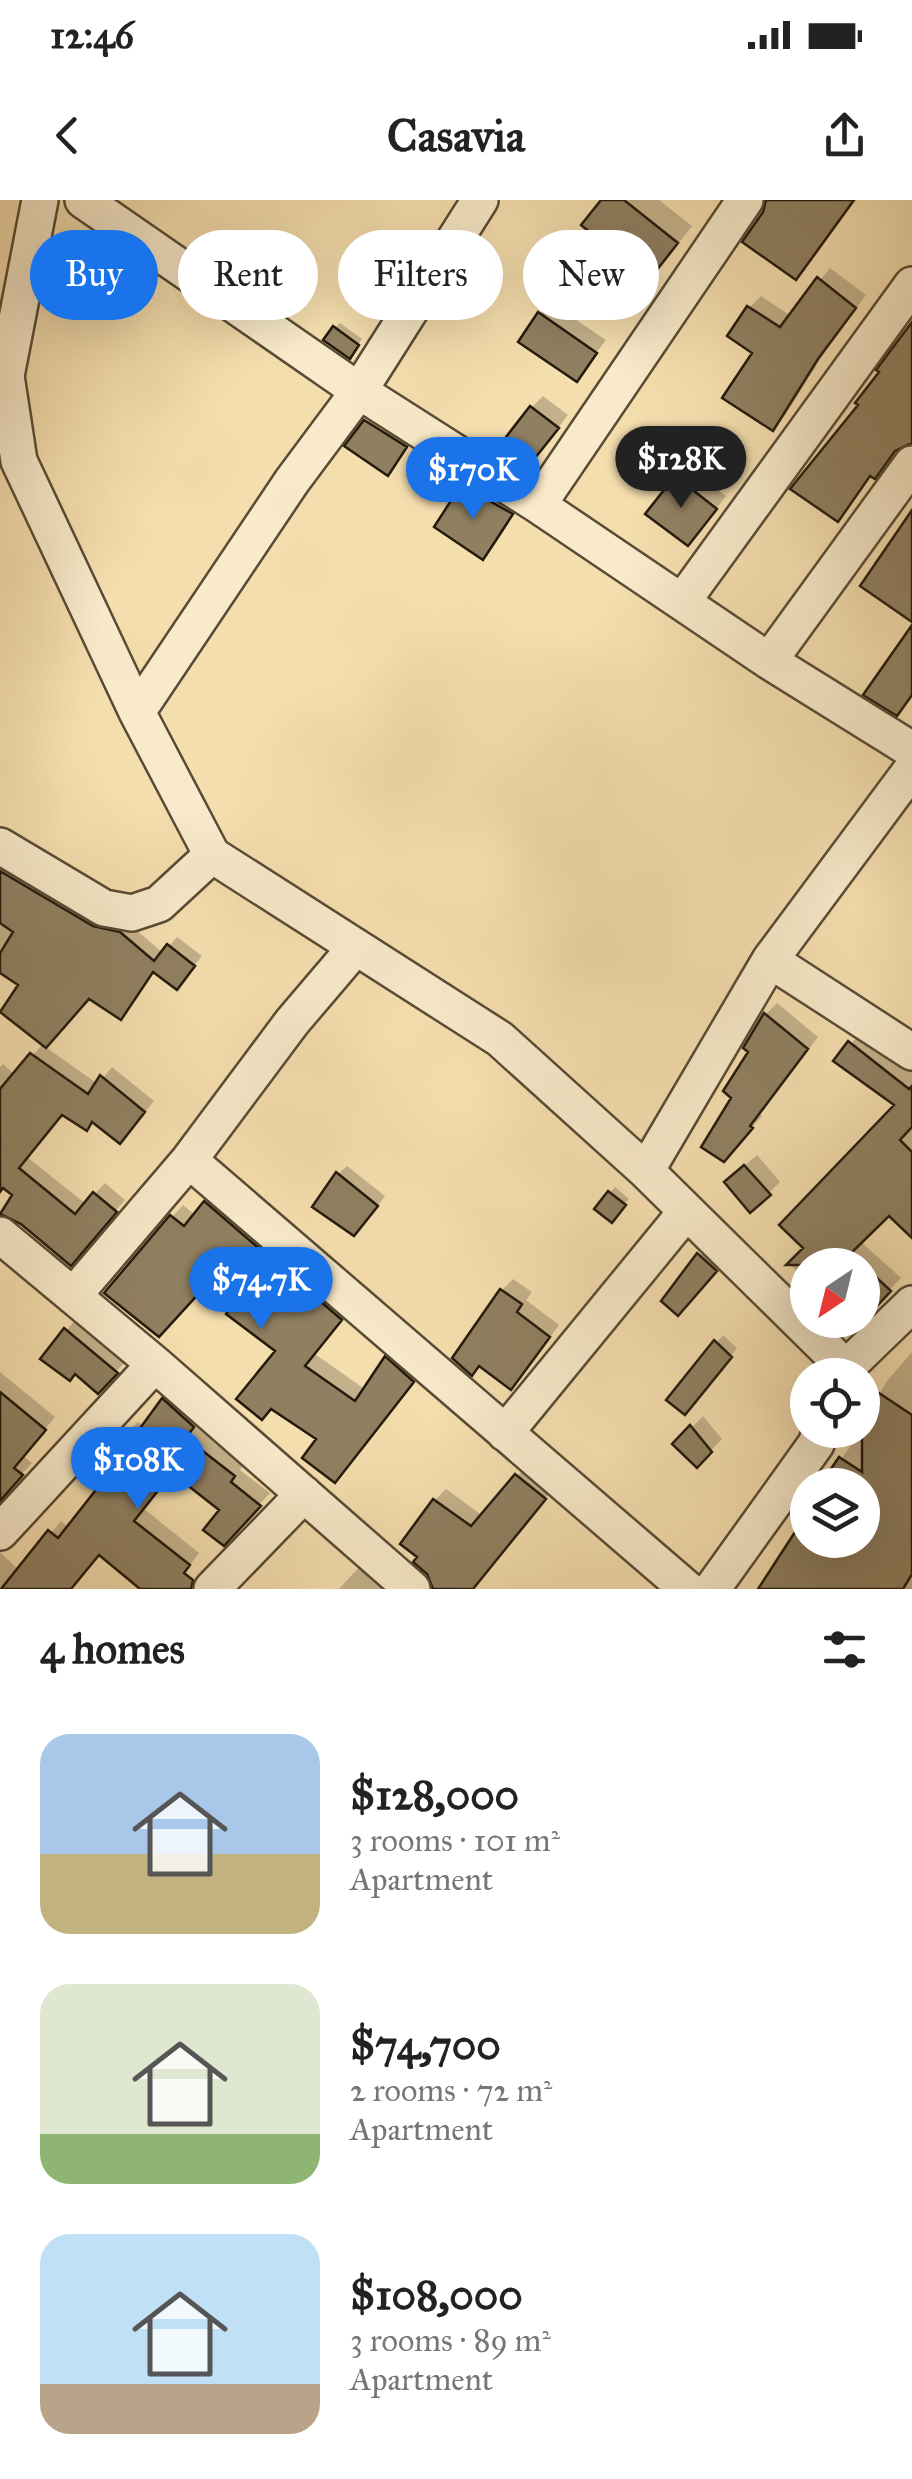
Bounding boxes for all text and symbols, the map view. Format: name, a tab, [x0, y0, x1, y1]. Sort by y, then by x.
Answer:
text: 12:46	[50, 12, 134, 58]
icon: back	[40, 108, 95, 163]
text: Casavia	[387, 108, 525, 163]
icon: share	[817, 108, 872, 163]
chip: Buy	[30, 230, 158, 320]
chip: Rent	[178, 230, 318, 320]
chip: Filters	[338, 230, 503, 320]
chip: New	[523, 230, 659, 320]
pin: $128K	[611, 426, 751, 511]
pin: $170K	[403, 437, 543, 522]
text: $128K	[637, 439, 725, 478]
text: $170K	[428, 450, 518, 489]
pin: $74.7K	[180, 1247, 342, 1332]
north arrow	[790, 1248, 880, 1338]
map controls	[790, 1248, 880, 1558]
text: $74.7K	[212, 1260, 310, 1299]
button: locate	[790, 1358, 880, 1448]
pin: $108K	[68, 1427, 208, 1512]
text: $108K	[93, 1440, 183, 1479]
button: layers	[790, 1468, 880, 1558]
icon: filters	[817, 1622, 872, 1677]
text: 4 homes	[40, 1623, 185, 1675]
text: $128,000	[350, 1769, 519, 1821]
icon: home	[120, 1774, 240, 1894]
text: 3 rooms · 101 m²	[350, 1821, 560, 1860]
text: Apartment	[350, 1860, 493, 1899]
text: $74,700	[350, 2019, 501, 2071]
icon: home	[120, 2024, 240, 2144]
text: 2 rooms · 72 m²	[350, 2071, 552, 2110]
text: Apartment	[350, 2110, 493, 2149]
text: $108,000	[350, 2269, 523, 2321]
icon: home	[120, 2274, 240, 2394]
text: 3 rooms · 89 m²	[350, 2321, 551, 2360]
text: Apartment	[350, 2360, 493, 2399]

